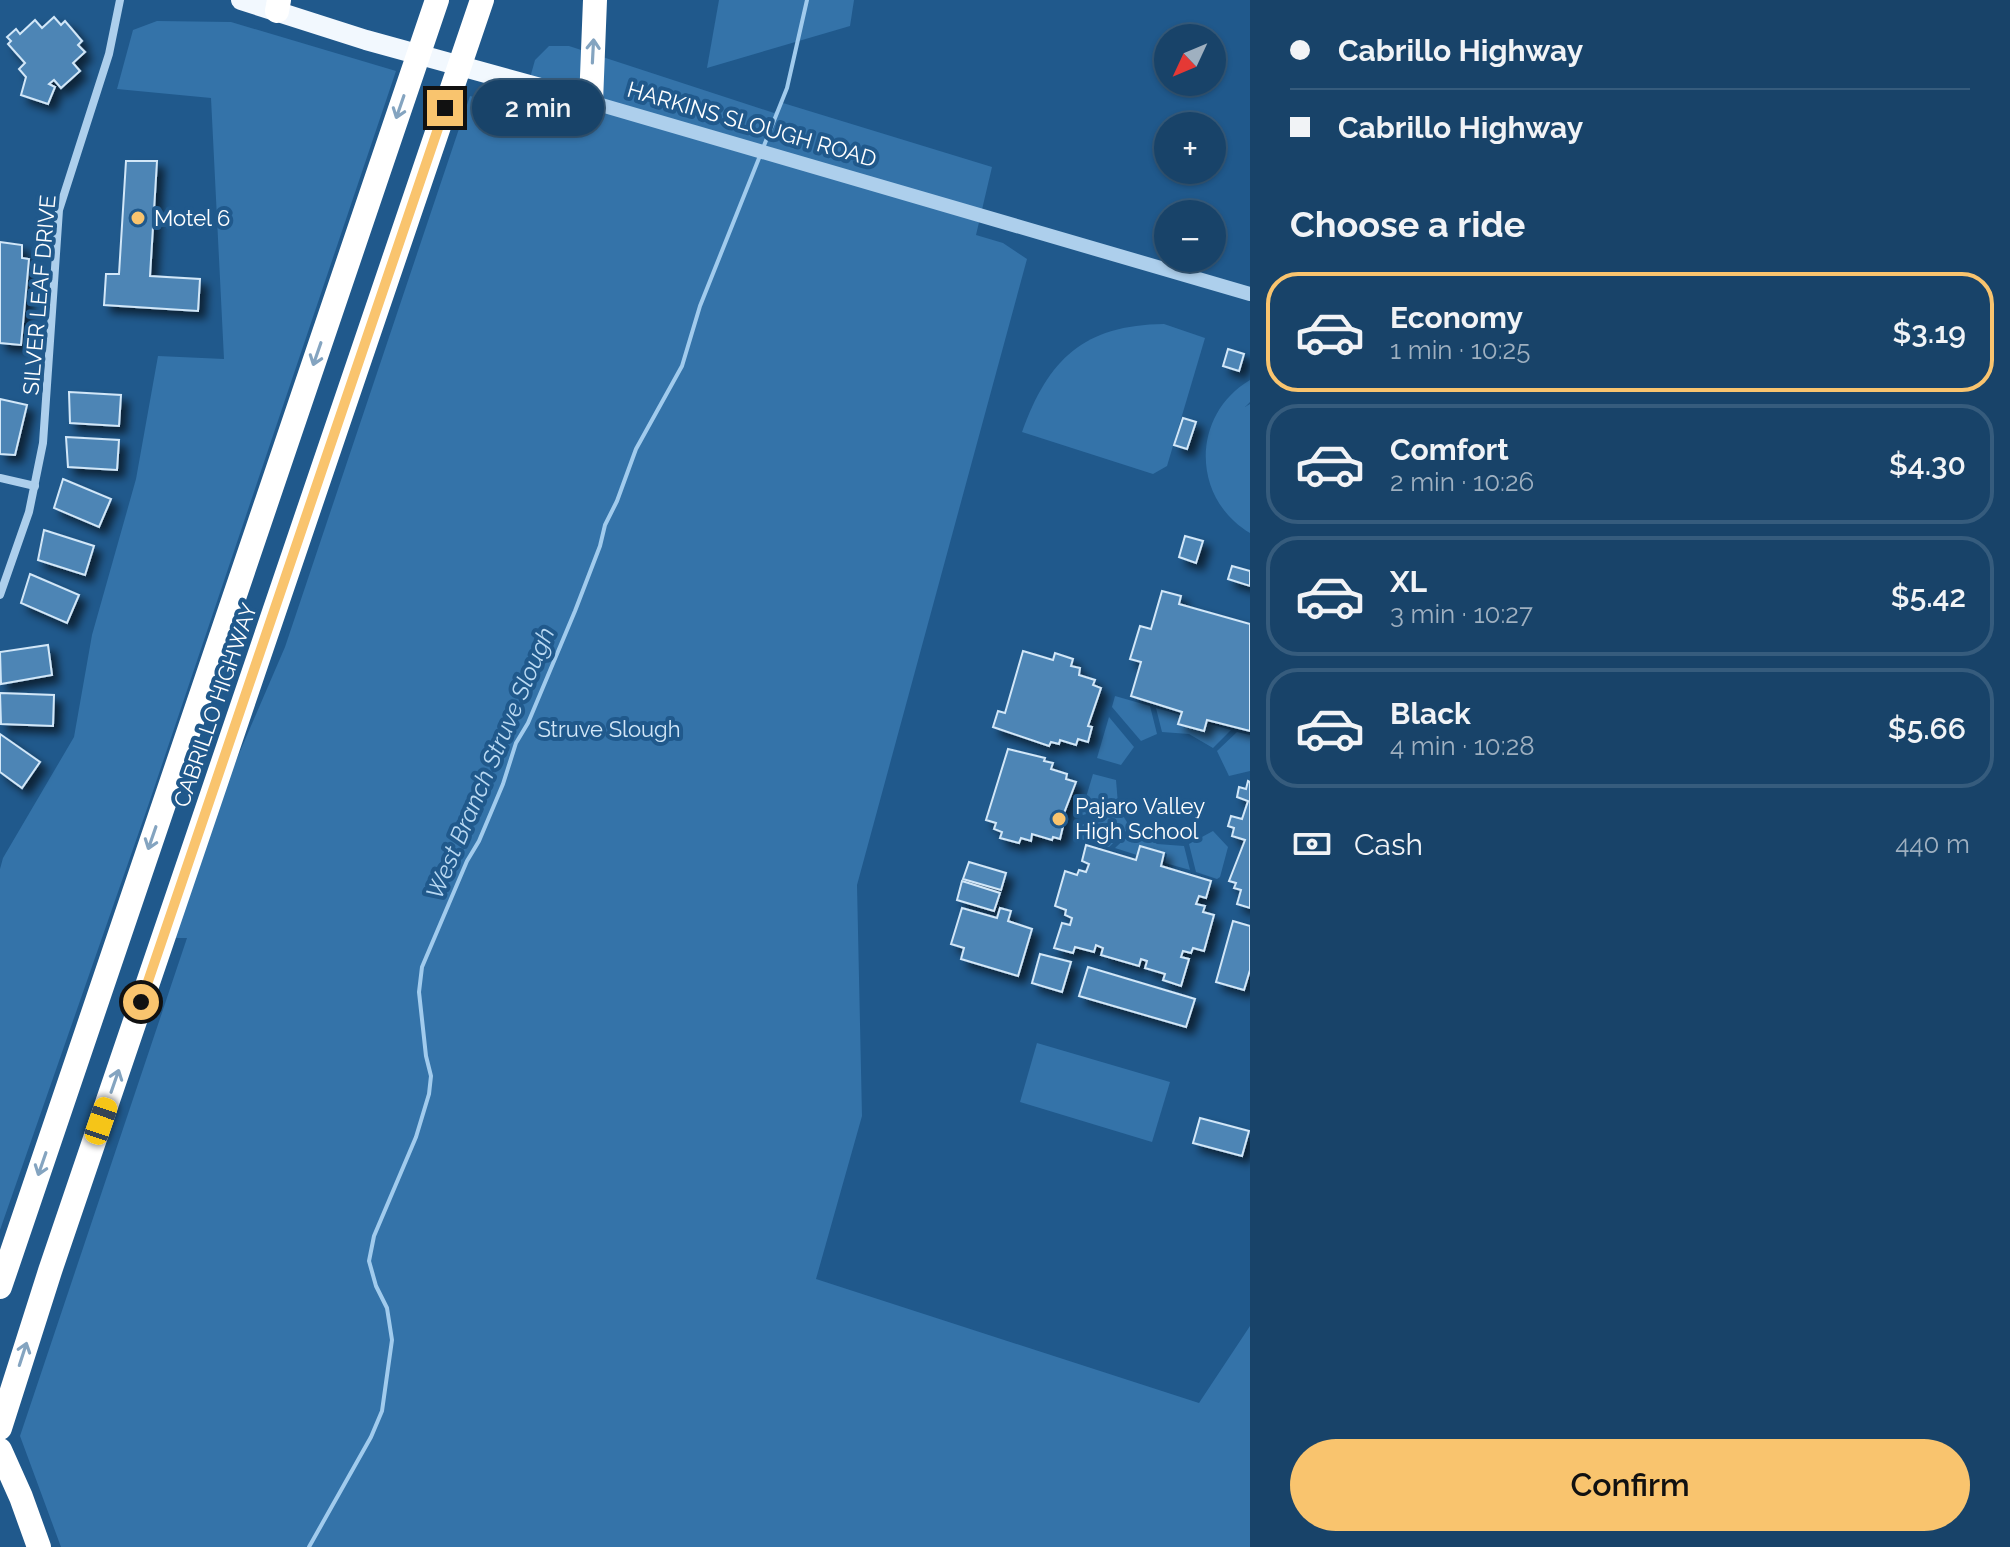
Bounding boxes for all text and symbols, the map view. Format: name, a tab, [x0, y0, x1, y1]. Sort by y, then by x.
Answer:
north arrow	[1154, 24, 1226, 96]
map controls	[1154, 24, 1226, 272]
text: Cabrillo Highway	[1338, 33, 1583, 68]
one-way arrow	[586, 38, 601, 65]
street label: HARKINS SLOUGH ROAD	[624, 76, 880, 172]
callout: 2 min	[473, 80, 605, 136]
route end	[427, 90, 463, 126]
text: 2 min	[505, 93, 571, 123]
one-way arrow	[392, 95, 407, 120]
text: Cabrillo Highway	[1338, 110, 1583, 145]
button: +	[1154, 112, 1226, 184]
street label: SILVER LEAF DRIVE	[17, 194, 61, 396]
button: −	[1154, 200, 1226, 272]
text: Choose a ride	[1290, 203, 1525, 245]
place label: Motel 6	[154, 205, 230, 231]
marker: Motel 6	[129, 209, 147, 227]
icon: car	[1294, 296, 1366, 368]
text: Economy	[1390, 300, 1523, 335]
text: $3.19	[1893, 315, 1966, 350]
text: 1 min · 10:25	[1390, 335, 1530, 365]
one-way arrow	[308, 341, 323, 366]
icon: car	[1294, 428, 1366, 500]
text: Comfort	[1390, 432, 1509, 467]
text: $4.30	[1889, 447, 1966, 482]
text: 2 min · 10:26	[1390, 467, 1534, 497]
icon: car	[1294, 560, 1366, 632]
text: XL	[1390, 564, 1427, 599]
text: $5.42	[1891, 579, 1966, 614]
text: 3 min · 10:27	[1390, 599, 1533, 629]
street label: CABRILLO HIGHWAY	[168, 600, 262, 810]
water label: West Branch Struve Slough	[420, 623, 560, 903]
icon: car	[1294, 692, 1366, 764]
text: Black	[1390, 696, 1471, 731]
text: $5.66	[1888, 711, 1966, 746]
park label: Struve Slough	[537, 716, 681, 742]
text: 4 min · 10:28	[1390, 731, 1535, 761]
place label: Pajaro Valley High School	[1075, 793, 1205, 844]
marker: Pajaro Valley High School	[1050, 810, 1068, 828]
icon: cash	[1290, 822, 1334, 866]
one-way arrow	[144, 826, 159, 851]
text: Cash	[1354, 827, 1423, 862]
text: 440 m	[1895, 829, 1970, 859]
route start	[123, 984, 159, 1020]
one-way arrow	[108, 1068, 123, 1093]
car	[82, 1094, 120, 1148]
one-way arrow	[33, 1151, 48, 1176]
one-way arrow	[16, 1341, 31, 1366]
button: Confirm	[1290, 1439, 1970, 1531]

